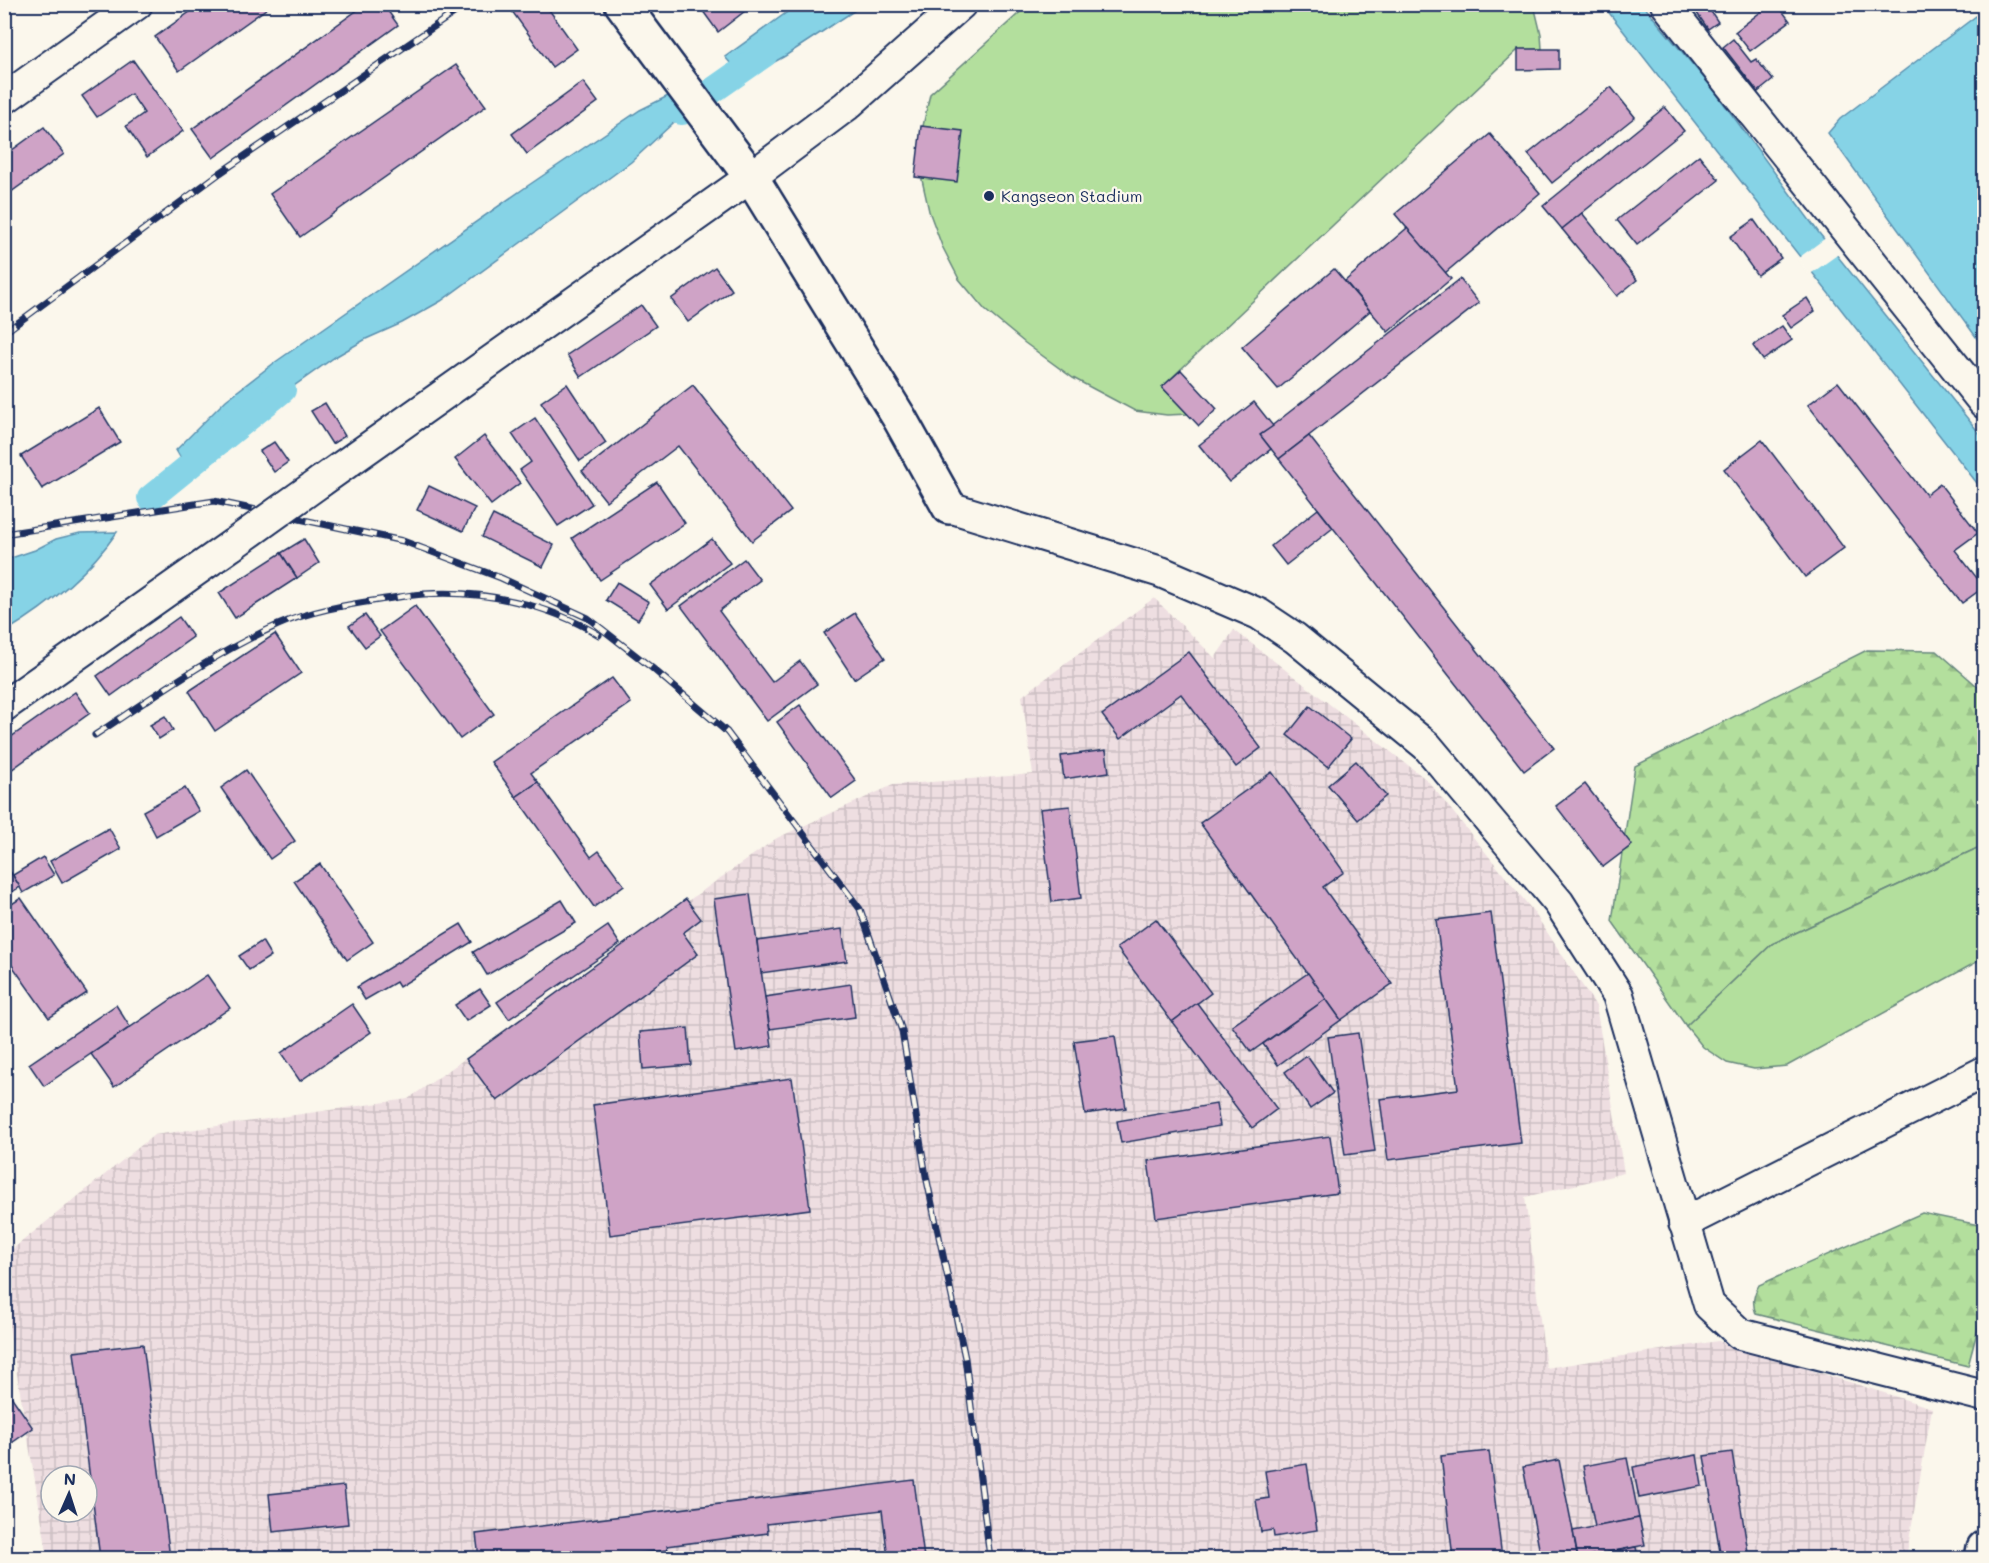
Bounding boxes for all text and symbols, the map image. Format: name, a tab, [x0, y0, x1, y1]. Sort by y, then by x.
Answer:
place label: Kangseon Stadium	[1001, 185, 1143, 206]
marker: Kangseon Stadium	[982, 189, 996, 203]
north arrow	[39, 1464, 99, 1524]
text: N	[63, 1468, 76, 1489]

